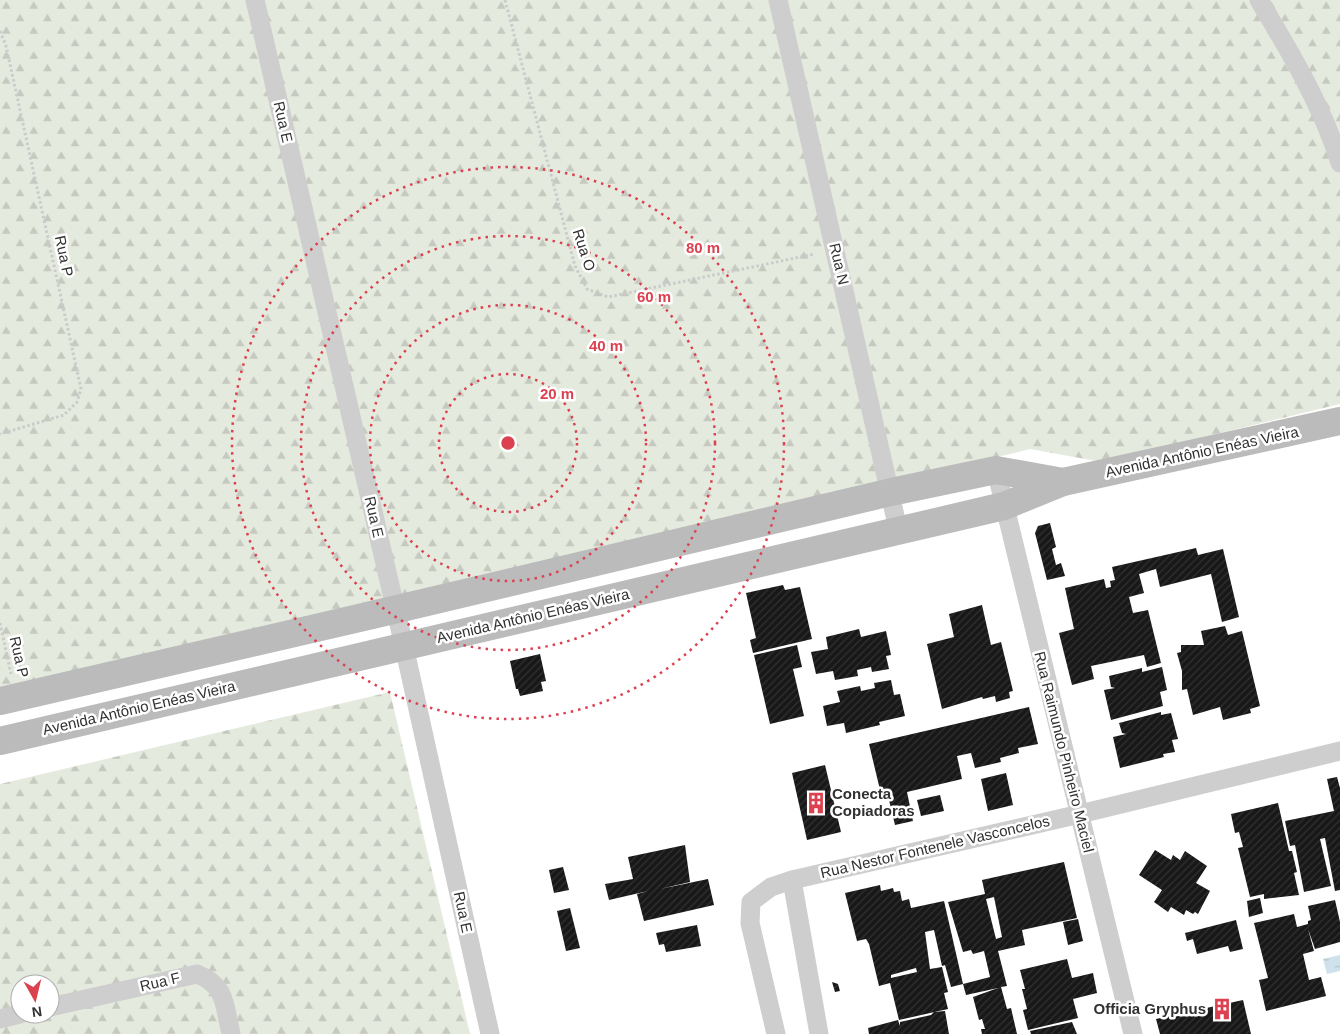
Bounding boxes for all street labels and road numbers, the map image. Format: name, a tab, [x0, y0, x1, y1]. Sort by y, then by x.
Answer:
street label: Rua E	[271, 100, 296, 144]
street label: Rua O	[570, 227, 599, 273]
street label: Rua P	[52, 234, 77, 278]
street label: Rua N	[826, 241, 853, 287]
street label: Avenida Antônio Enéas Vieira	[1104, 423, 1301, 480]
street label: Rua E	[362, 495, 387, 539]
street label: Avenida Antônio Enéas Vieira	[435, 585, 631, 646]
street label: Rua P	[7, 635, 32, 679]
street label: Rua Raimundo Pinheiro Maciel	[1031, 650, 1098, 854]
street label: Avenida Antônio Enéas Vieira	[41, 677, 237, 738]
street label: Rua Nestor Fontenele Vasconcelos	[819, 812, 1051, 881]
street label: Rua E	[451, 890, 476, 934]
street label: Rua F	[138, 969, 182, 994]

